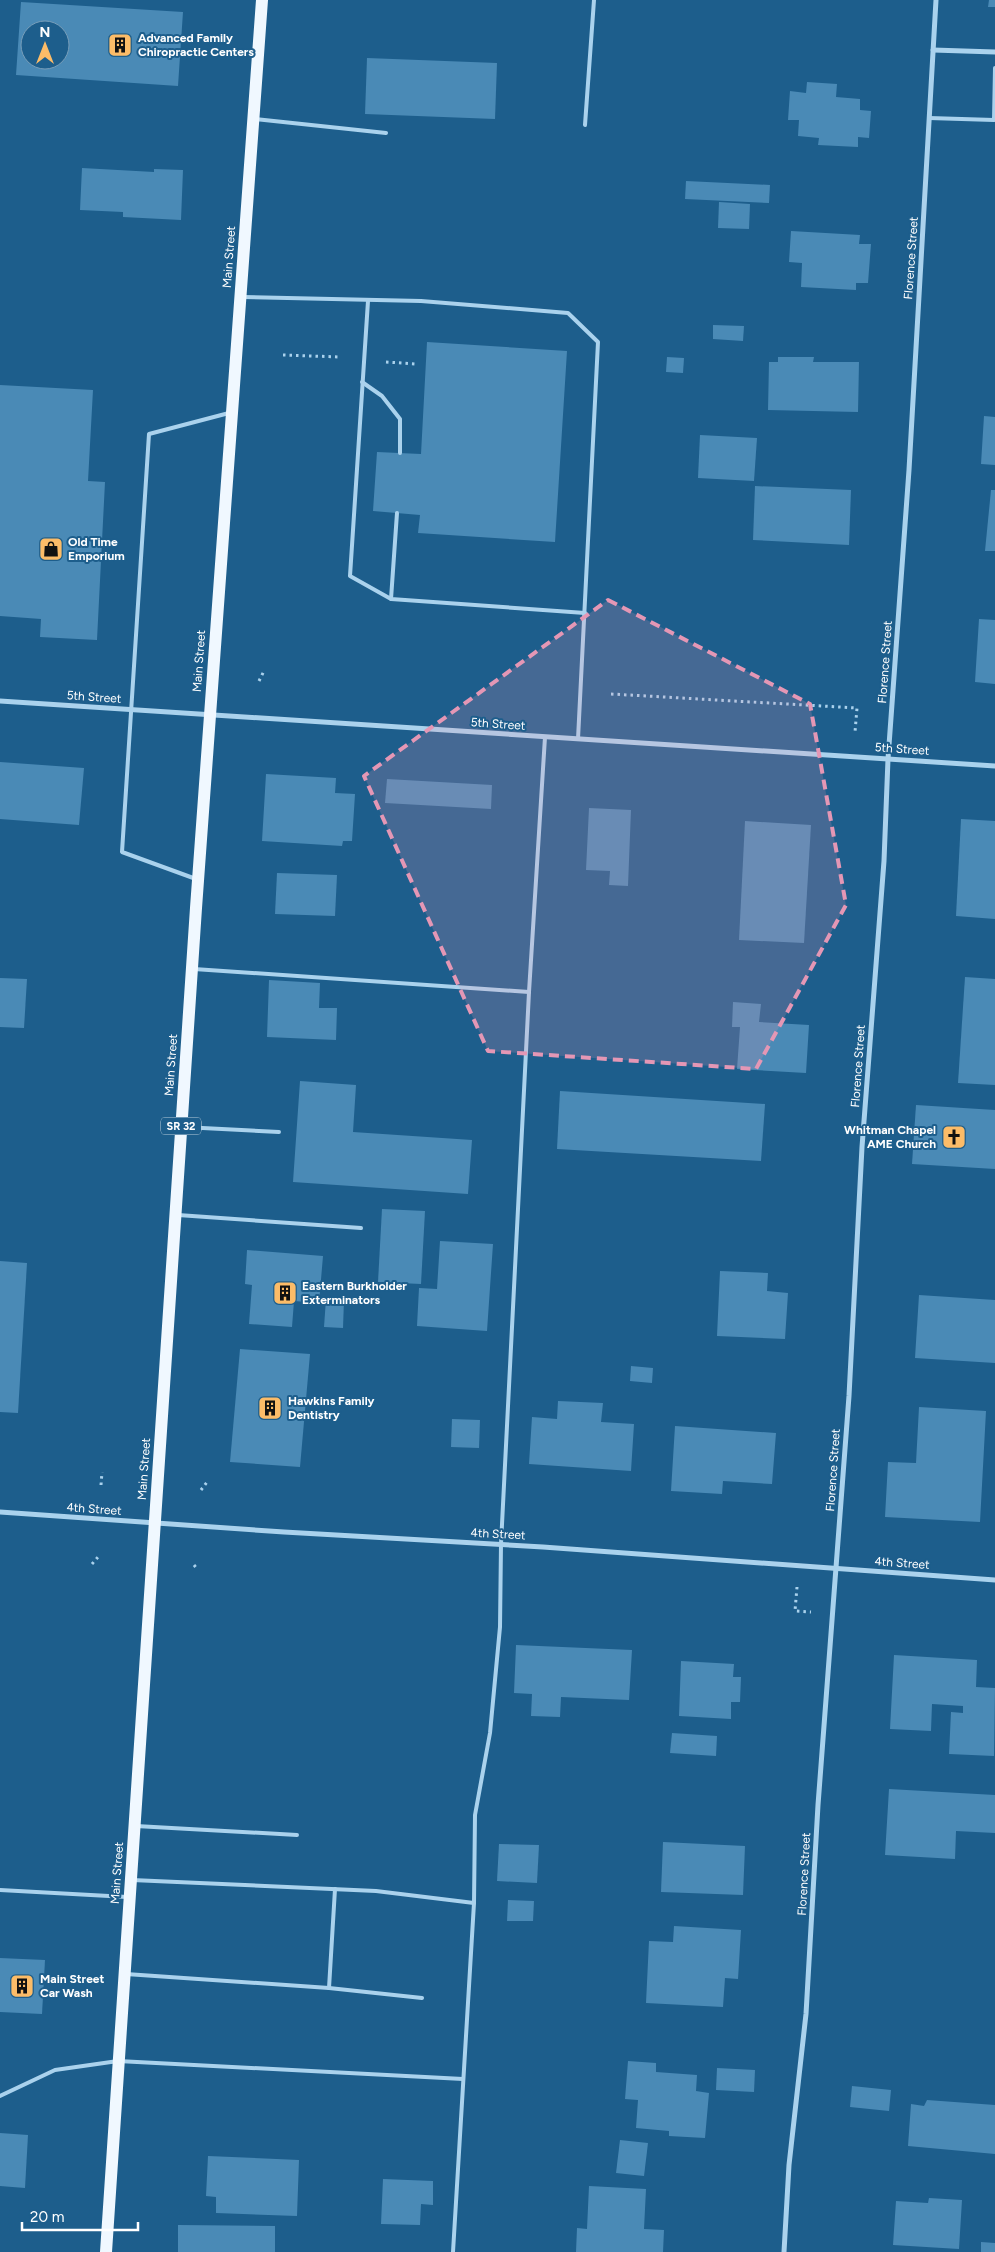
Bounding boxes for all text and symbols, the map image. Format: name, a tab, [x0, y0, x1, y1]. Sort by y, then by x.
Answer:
north arrow	[20, 20, 70, 70]
text: N	[40, 24, 50, 41]
place label: Advanced Family Chiropractic Centers	[138, 31, 254, 59]
building icon: Advanced Family Chiropractic Centers	[107, 32, 133, 58]
street label: Florence Street	[901, 216, 921, 300]
street label: Main Street	[220, 225, 238, 289]
place label: Old Time Emporium	[68, 535, 125, 563]
shop icon: Old Time Emporium	[38, 536, 64, 562]
street label: Florence Street	[875, 620, 895, 704]
street label: Main Street	[190, 629, 208, 693]
street label: 5th Street	[66, 688, 122, 706]
street label: 5th Street	[470, 715, 526, 733]
street label: 5th Street	[874, 740, 930, 758]
street label: Florence Street	[848, 1024, 868, 1108]
street label: Main Street	[162, 1033, 180, 1097]
road number: SR 32	[161, 1118, 201, 1134]
place label: Whitman Chapel AME Church	[844, 1123, 936, 1151]
church icon: Whitman Chapel AME Church	[941, 1124, 967, 1150]
place label: Eastern Burkholder Exterminators	[302, 1279, 407, 1307]
building icon: Eastern Burkholder Exterminators	[272, 1280, 298, 1306]
place label: Hawkins Family Dentistry	[288, 1394, 375, 1422]
building icon: Hawkins Family Dentistry	[257, 1395, 283, 1421]
street label: Florence Street	[823, 1428, 843, 1512]
street label: Main Street	[135, 1437, 153, 1501]
street label: 4th Street	[66, 1500, 123, 1518]
street label: 4th Street	[470, 1526, 526, 1542]
street label: 4th Street	[874, 1554, 931, 1572]
street label: Florence Street	[795, 1832, 813, 1916]
street label: Main Street	[108, 1841, 126, 1905]
place label: Main Street Car Wash	[40, 1972, 104, 2000]
building icon: Main Street Car Wash	[9, 1973, 35, 1999]
scale bar	[22, 2200, 139, 2232]
text: 20 m	[30, 2208, 64, 2226]

